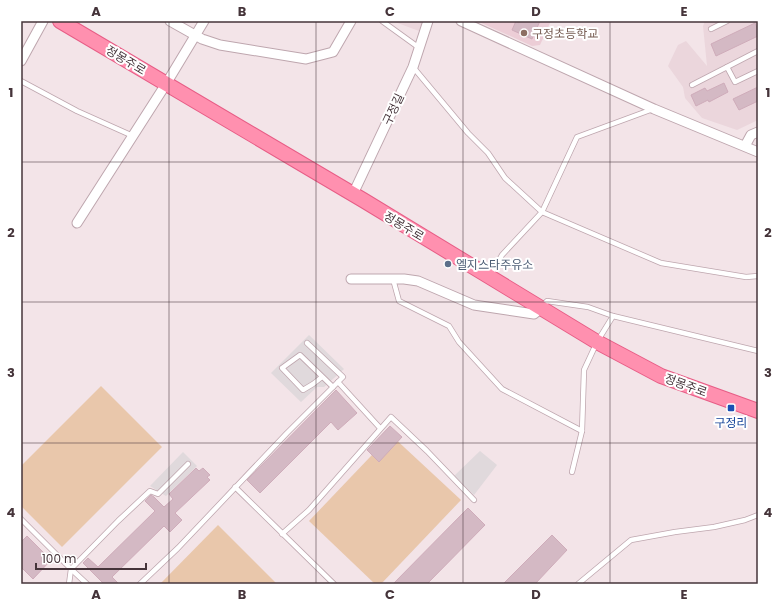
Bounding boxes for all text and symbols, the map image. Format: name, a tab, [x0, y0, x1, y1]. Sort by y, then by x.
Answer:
text: A	[91, 2, 101, 21]
text: B	[238, 2, 247, 21]
text: C	[385, 2, 395, 21]
text: D	[531, 2, 541, 21]
text: E	[680, 2, 688, 21]
place label: 구정초등학교	[532, 25, 598, 42]
marker: 구정초등학교	[519, 28, 529, 38]
street label: 정몽주로	[103, 41, 149, 79]
text: 1	[9, 83, 13, 102]
text: 1	[766, 83, 770, 102]
street label: 구정길	[378, 90, 408, 128]
street label: 정몽주로	[381, 207, 427, 245]
text: 2	[7, 223, 15, 242]
text: 2	[764, 223, 772, 242]
place label: 엘지스타주유소	[456, 256, 533, 273]
marker: 엘지스타주유소	[443, 259, 453, 269]
text: 3	[7, 363, 15, 382]
text: 3	[764, 363, 772, 382]
street label: 정몽주로	[662, 369, 710, 401]
marker: 구정리	[726, 403, 736, 413]
place label: 구정리	[714, 414, 748, 431]
text: 4	[7, 503, 16, 522]
text: 4	[764, 503, 773, 522]
scale bar	[36, 545, 146, 571]
text: 100 m	[42, 550, 76, 567]
text: A	[91, 585, 101, 604]
text: B	[238, 585, 247, 604]
text: C	[385, 585, 395, 604]
text: D	[531, 585, 541, 604]
text: E	[680, 585, 688, 604]

